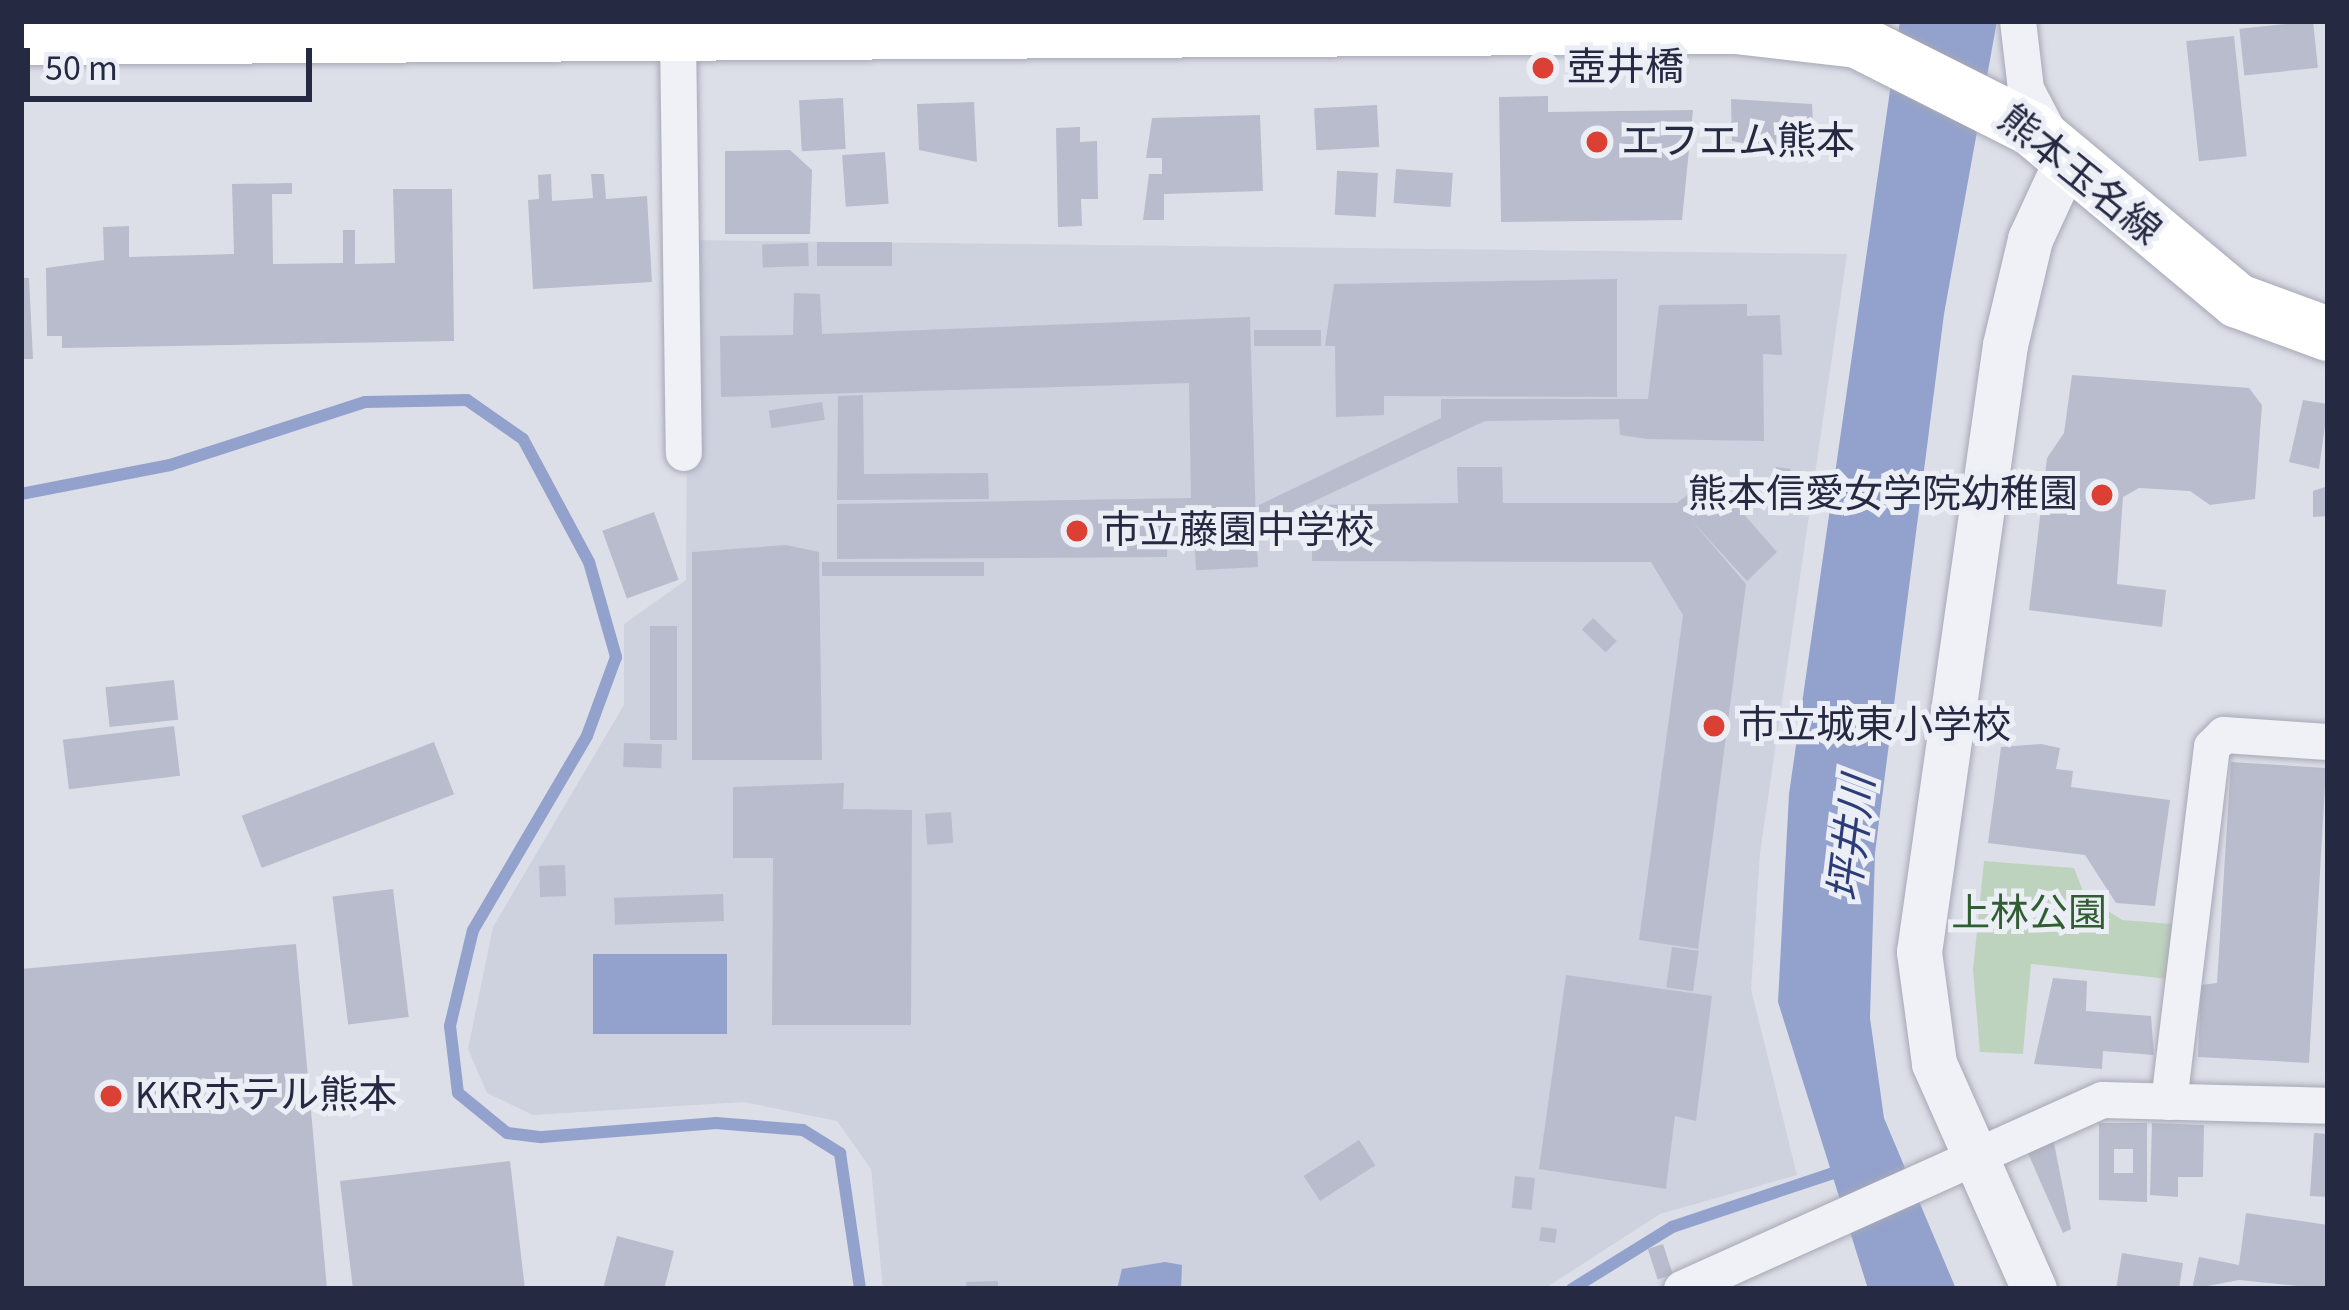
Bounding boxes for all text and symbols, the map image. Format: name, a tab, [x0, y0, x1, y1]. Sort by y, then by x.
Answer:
scale bar	[30, 24, 318, 98]
text: 50 m	[45, 43, 118, 94]
place label: 壺井橋	[1567, 45, 1684, 91]
marker: 壺井橋	[1530, 55, 1556, 81]
street label: 熊本玉名線	[1989, 96, 2169, 256]
place label: エフエム熊本	[1621, 119, 1855, 165]
marker: エフエム熊本	[1584, 129, 1610, 155]
place label: 熊本信愛女学院幼稚園	[1688, 472, 2078, 518]
marker: 熊本信愛女学院幼稚園	[2089, 482, 2115, 508]
place label: 市立藤園中学校	[1101, 508, 1374, 554]
marker: 市立藤園中学校	[1064, 518, 1090, 544]
place label: 市立城東小学校	[1738, 703, 2011, 749]
marker: 市立城東小学校	[1701, 713, 1727, 739]
water label: 坪井川	[1820, 773, 1886, 905]
park label: 上林公園	[1951, 891, 2107, 937]
place label: KKRホテル熊本	[135, 1073, 397, 1119]
marker: KKRホテル熊本	[98, 1083, 124, 1109]

